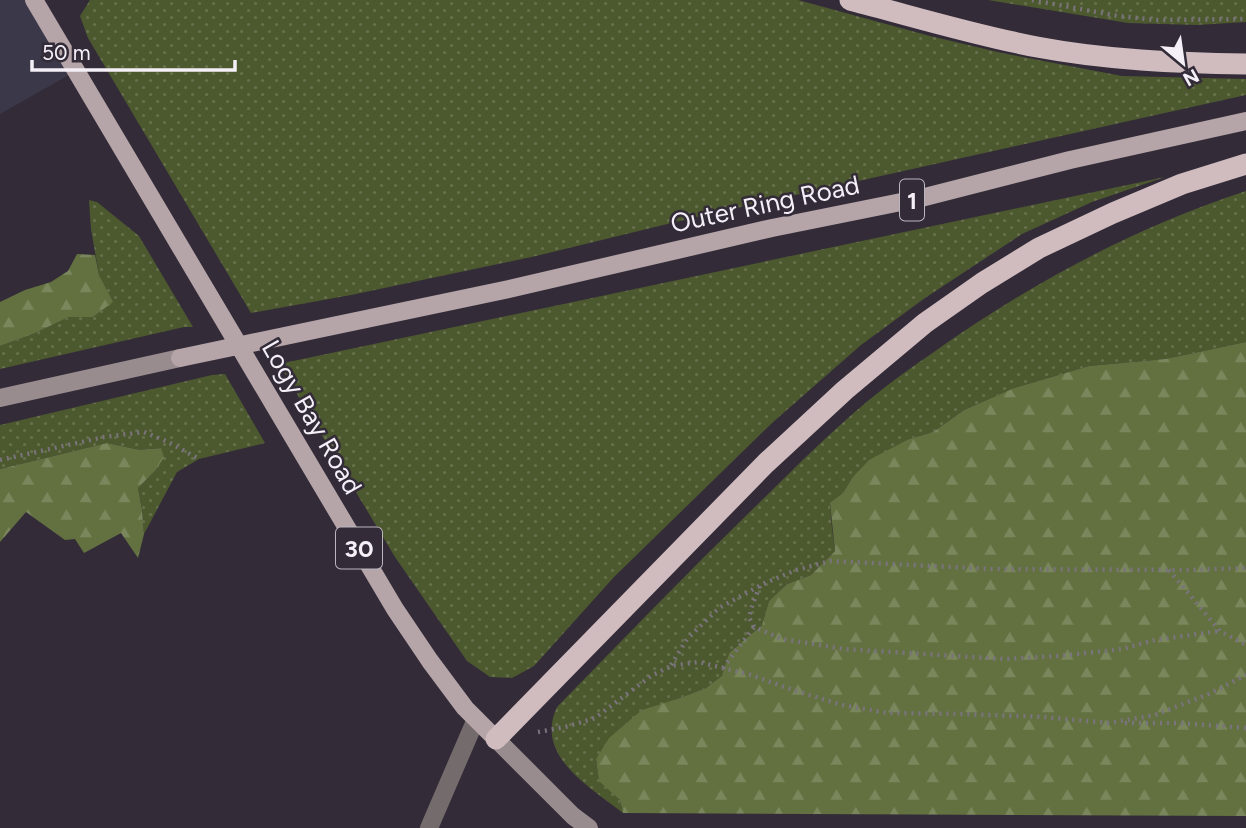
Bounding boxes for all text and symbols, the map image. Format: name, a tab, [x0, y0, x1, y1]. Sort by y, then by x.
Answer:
scale bar	[32, 28, 234, 72]
north arrow	[1148, 28, 1218, 98]
text: 50 m	[42, 40, 91, 65]
text: N	[1179, 64, 1203, 91]
street label: Outer Ring Road	[668, 168, 862, 240]
road number: 1	[900, 180, 924, 220]
street label: Logy Bay Road	[255, 334, 369, 500]
road number: 30	[336, 528, 382, 568]

